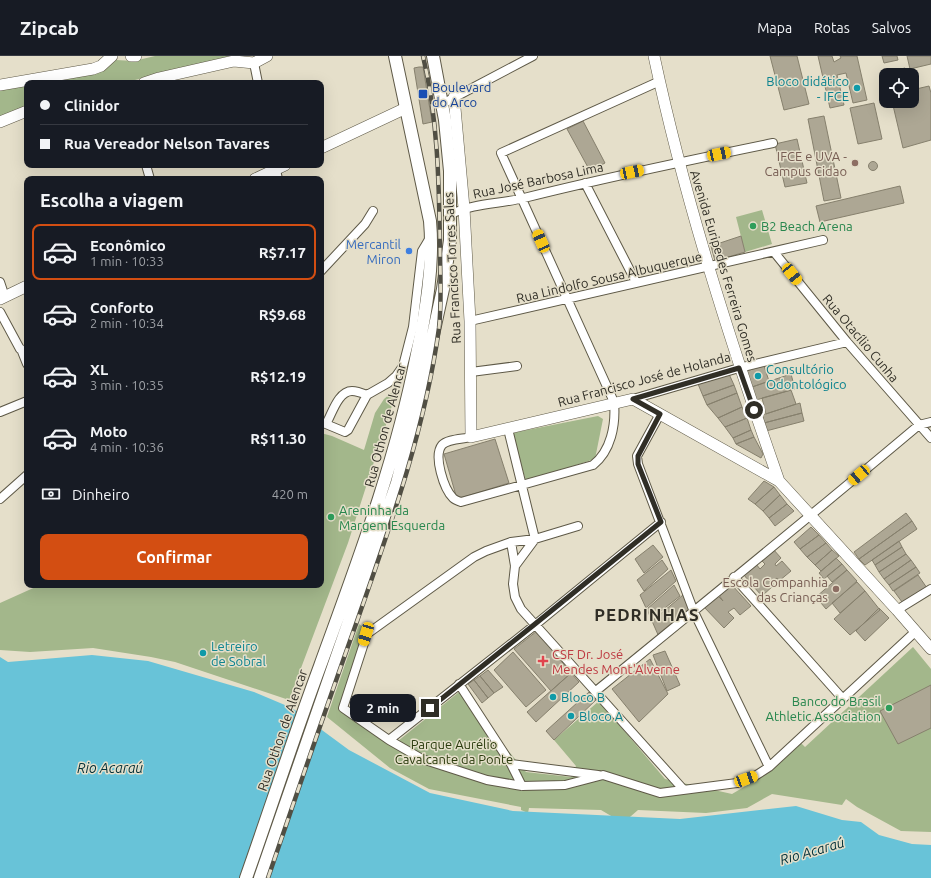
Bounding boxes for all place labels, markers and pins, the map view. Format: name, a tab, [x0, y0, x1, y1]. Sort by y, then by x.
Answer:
place label: Bloco didático - IFCE	[766, 74, 849, 103]
place label: Boulevard do Arco	[432, 80, 491, 109]
marker: Bloco didático - IFCE	[852, 83, 862, 93]
marker: Boulevard do Arco	[417, 88, 429, 100]
place label: IFCE e UVA - Campus Cidao	[764, 149, 847, 178]
marker: IFCE e UVA - Campus Cidao	[850, 158, 860, 168]
place label: B2 Beach Arena	[761, 219, 853, 233]
marker: B2 Beach Arena	[748, 221, 758, 231]
place label: Mercantil Miron	[346, 237, 402, 266]
marker: Mercantil Miron	[404, 246, 414, 256]
place label: Consultório Odontológico	[766, 362, 847, 391]
marker: Consultório Odontológico	[753, 371, 763, 381]
place label: Areninha da Margem Esquerda	[339, 503, 445, 532]
marker: Areninha da Margem Esquerda	[326, 512, 336, 522]
place label: Escola Companhia das Crianças	[723, 575, 828, 604]
marker: Escola Companhia das Crianças	[831, 584, 841, 594]
place label: Letreiro de Sobral	[211, 639, 266, 668]
place label: CSF Dr. José Mendes Mont'Alverne	[552, 647, 680, 676]
marker: Letreiro de Sobral	[198, 648, 208, 658]
marker: CSF Dr. José Mendes Mont'Alverne	[537, 655, 549, 667]
place label: Bloco B	[561, 690, 605, 704]
marker: Bloco B	[548, 692, 558, 702]
place label: Banco do Brasil Athletic Association	[765, 694, 882, 723]
marker: Banco do Brasil Athletic Association	[884, 703, 894, 713]
place label: Bloco A	[579, 709, 624, 723]
marker: Bloco A	[566, 711, 576, 721]

